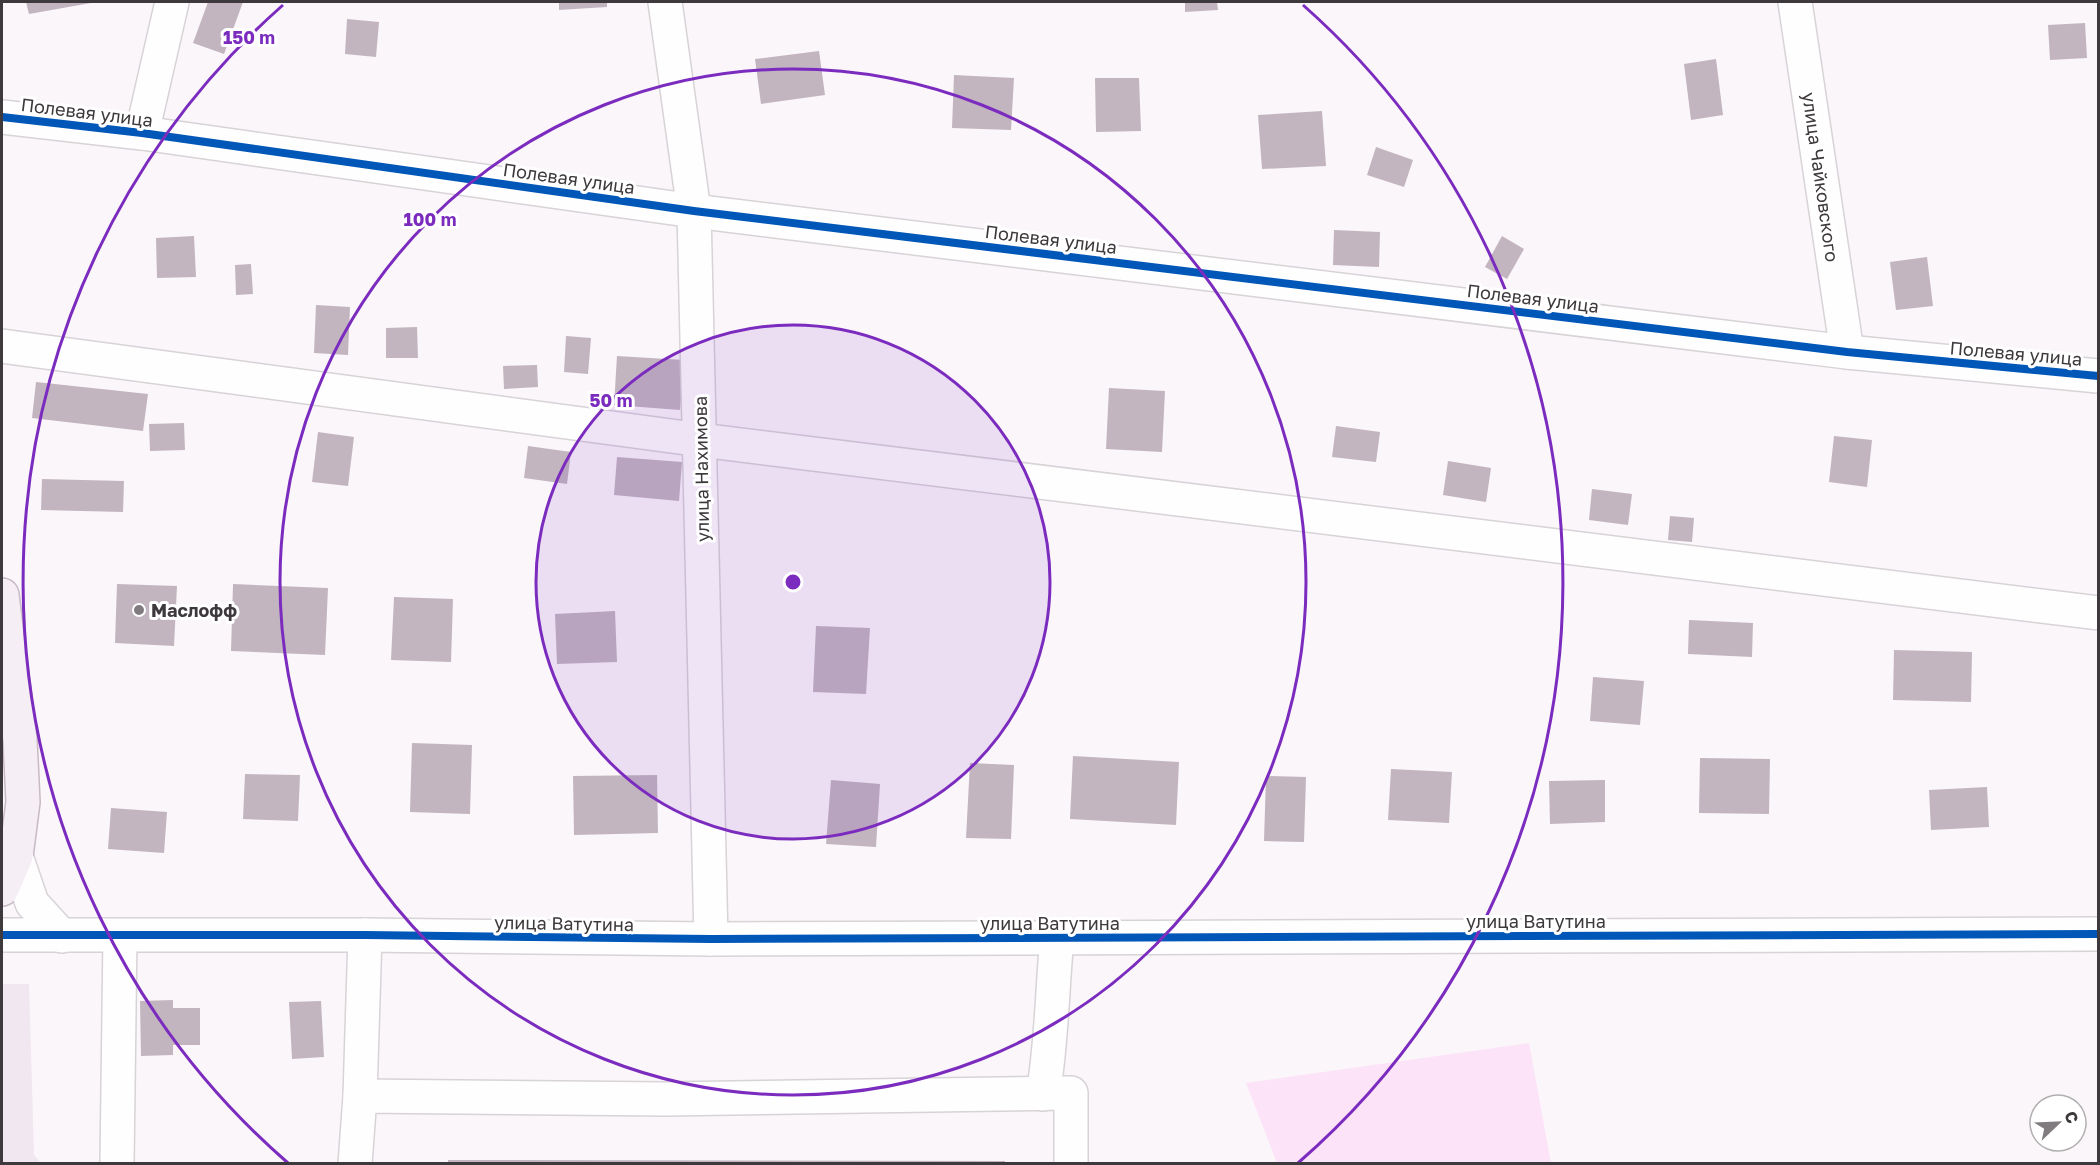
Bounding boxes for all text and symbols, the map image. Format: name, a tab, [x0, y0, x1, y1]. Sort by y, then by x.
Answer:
text: 150 m	[223, 26, 275, 48]
street label: улица Чайковского	[1798, 91, 1844, 263]
street label: Полевая улица	[20, 93, 154, 131]
street label: Полевая улица	[502, 158, 636, 198]
text: 100 m	[404, 208, 456, 230]
street label: Полевая улица	[984, 220, 1118, 258]
street label: Полевая улица	[1466, 279, 1600, 317]
street label: Полевая улица	[1949, 336, 2083, 370]
text: 50 m	[590, 389, 632, 411]
street label: улица Нахимова	[689, 396, 713, 542]
centre of rings	[783, 572, 803, 592]
place label: Маслофф	[151, 599, 237, 621]
marker: Маслофф	[132, 603, 146, 617]
street label: улица Ватутина	[1466, 910, 1606, 932]
street label: улица Ватутина	[494, 911, 634, 935]
street label: улица Ватутина	[980, 912, 1120, 934]
north arrow	[2028, 1093, 2088, 1153]
text: С	[2060, 1108, 2083, 1126]

